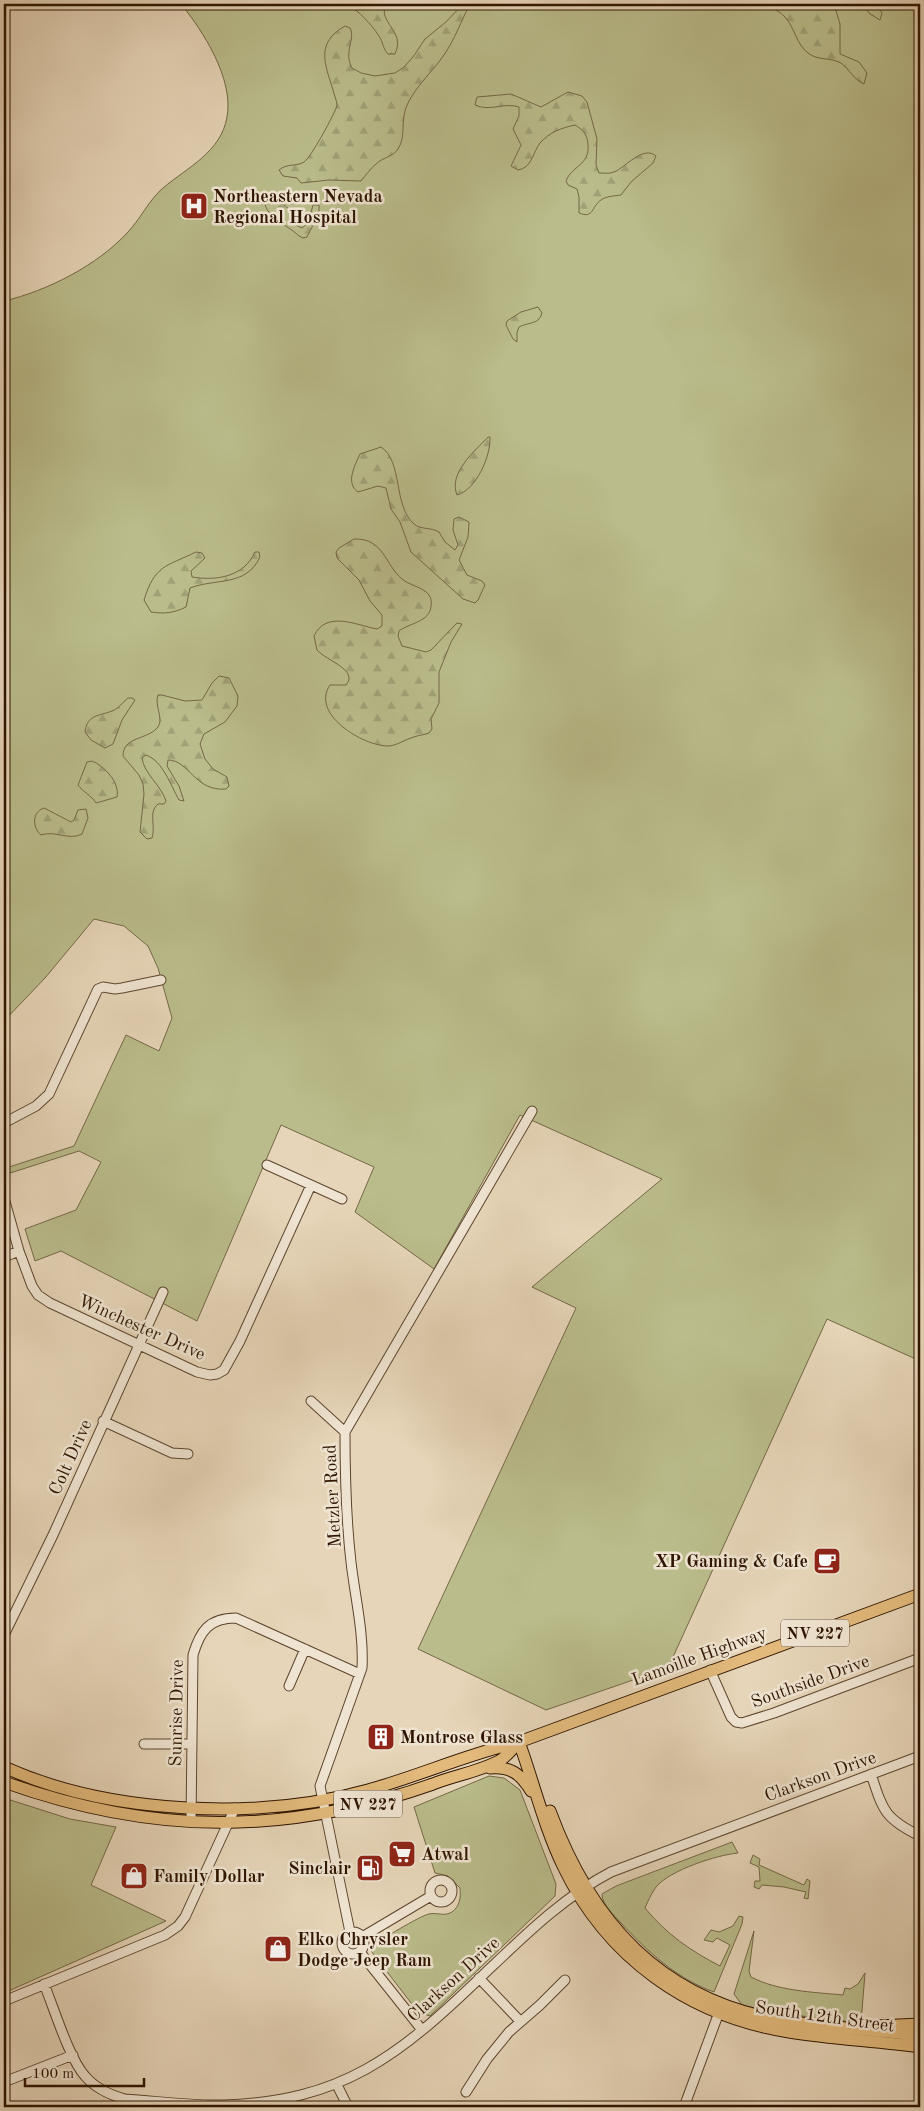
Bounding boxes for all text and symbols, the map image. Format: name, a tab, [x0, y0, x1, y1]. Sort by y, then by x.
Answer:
place label: Northeastern Nevada Regional Hospital	[213, 188, 383, 227]
hospital icon: Northeastern Nevada Regional Hospital	[179, 191, 209, 221]
street label: Winchester Drive	[75, 1292, 208, 1364]
street label: Colt Drive	[46, 1417, 95, 1498]
street label: Metzler Road	[321, 1444, 345, 1548]
cafe icon: XP Gaming & Cafe	[812, 1546, 842, 1576]
place label: XP Gaming & Cafe	[655, 1553, 808, 1571]
road number: NV 227	[781, 1620, 849, 1646]
street label: Lamoille Highway	[629, 1624, 770, 1690]
street label: Southside Drive	[749, 1652, 872, 1712]
street label: Sunrise Drive	[167, 1659, 187, 1767]
building icon: Montrose Glass	[366, 1722, 396, 1752]
place label: Montrose Glass	[400, 1729, 523, 1747]
street label: Clarkson Drive	[762, 1748, 879, 1805]
road number: NV 227	[334, 1790, 402, 1818]
supermarket icon: Atwal	[387, 1839, 417, 1869]
place label: Atwal	[421, 1846, 469, 1864]
fuel station icon: Sinclair	[355, 1853, 385, 1883]
place label: Sinclair	[288, 1860, 351, 1878]
shop icon: Family Dollar	[119, 1861, 149, 1891]
place label: Family Dollar	[153, 1868, 265, 1886]
place label: Elko Chrysler Dodge Jeep Ram	[297, 1931, 432, 1970]
shop icon: Elko Chrysler Dodge Jeep Ram	[263, 1934, 293, 1964]
street label: Clarkson Drive	[404, 1934, 503, 2026]
street label: South 12th Street	[754, 1998, 896, 2036]
scale bar	[25, 2056, 144, 2088]
text: 100 m	[32, 2067, 74, 2082]

